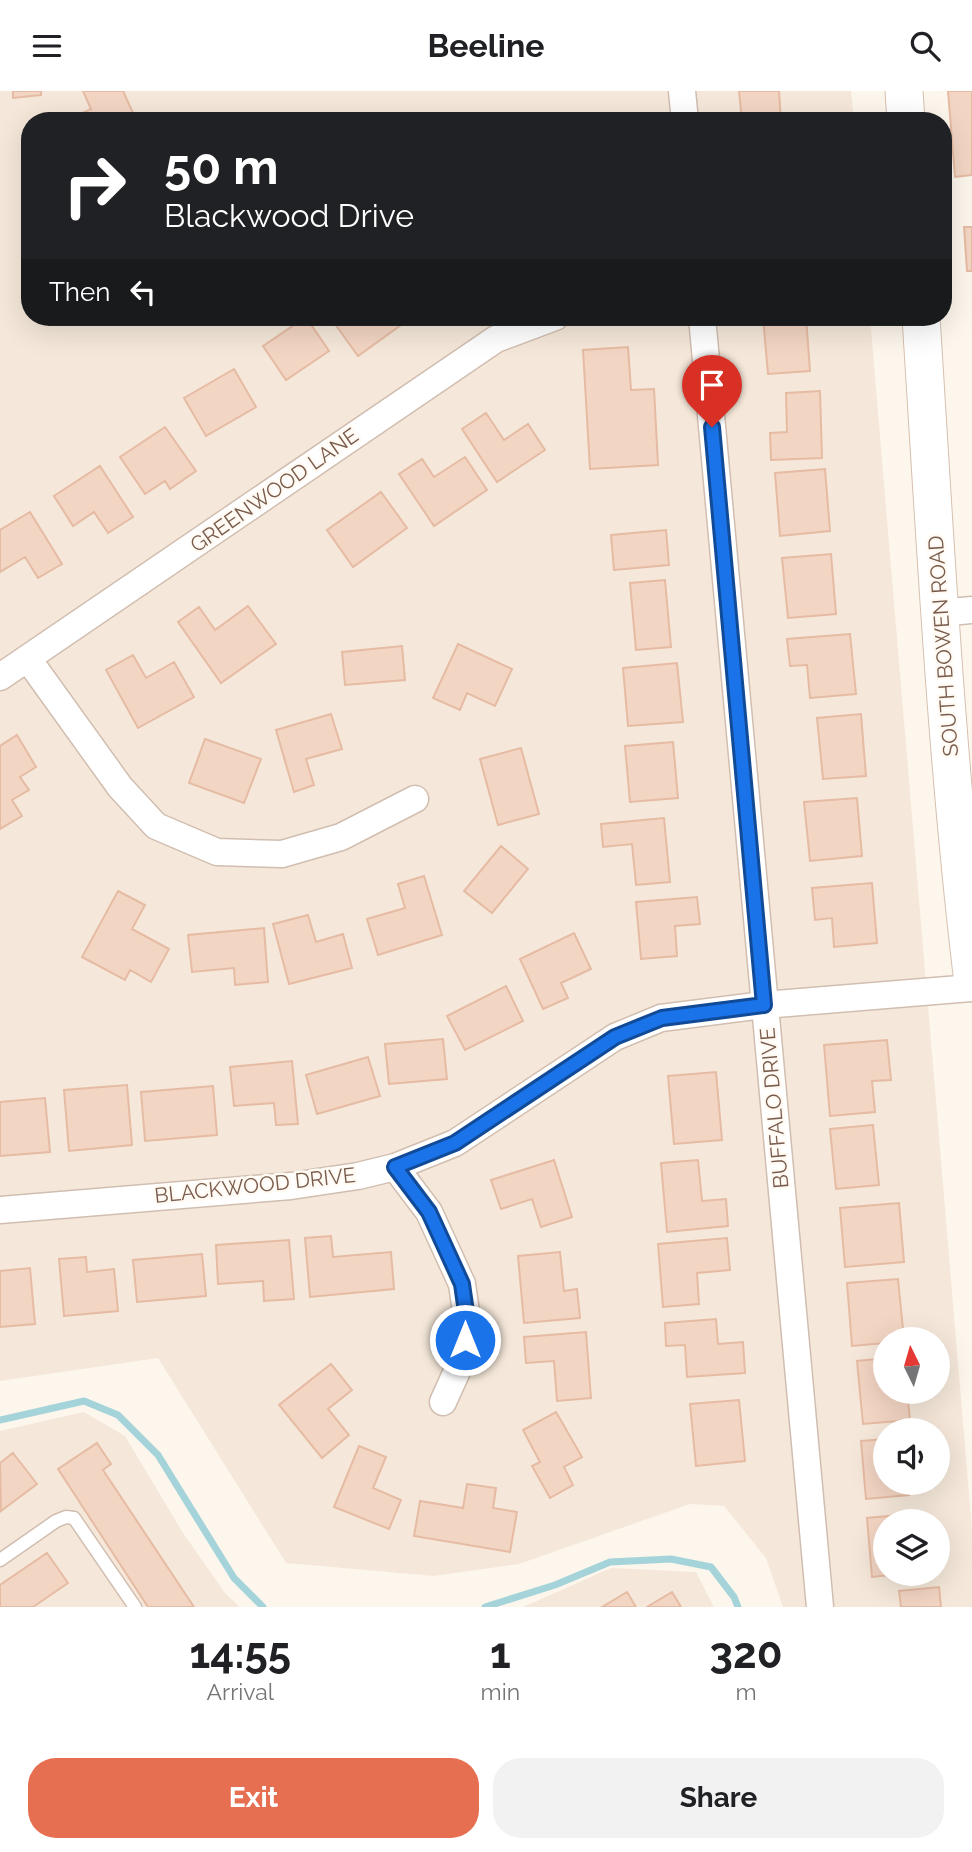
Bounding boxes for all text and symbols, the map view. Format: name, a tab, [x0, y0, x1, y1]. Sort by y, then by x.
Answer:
icon: menu	[28, 27, 66, 65]
text: Beeline	[428, 27, 544, 64]
icon: search	[906, 27, 944, 65]
text: 50 m	[164, 138, 279, 195]
icon: right	[49, 140, 140, 231]
text: Blackwood Drive	[164, 197, 414, 234]
icon: left	[124, 273, 162, 311]
text: Then	[49, 277, 110, 307]
pin	[682, 355, 742, 427]
icon: arrive	[693, 366, 731, 404]
street label: GREENWOOD LANE	[185, 423, 363, 557]
street label: SOUTH BOWEN ROAD	[923, 535, 963, 757]
street label: BUFFALO DRIVE	[755, 1027, 793, 1189]
street label: BLACKWOOD DRIVE	[153, 1162, 357, 1208]
position arrow	[428, 1303, 502, 1377]
north arrow	[873, 1327, 950, 1403]
map controls	[873, 1327, 950, 1586]
button: sound	[873, 1418, 950, 1495]
button: layers	[873, 1509, 950, 1586]
text: 14:55	[189, 1629, 291, 1678]
text: 1	[490, 1629, 511, 1678]
text: 320	[710, 1629, 783, 1678]
text: Arrival	[207, 1678, 274, 1705]
text: min	[481, 1678, 520, 1705]
text: m	[736, 1678, 757, 1705]
button: Exit	[28, 1758, 479, 1838]
button: Share	[493, 1758, 944, 1838]

